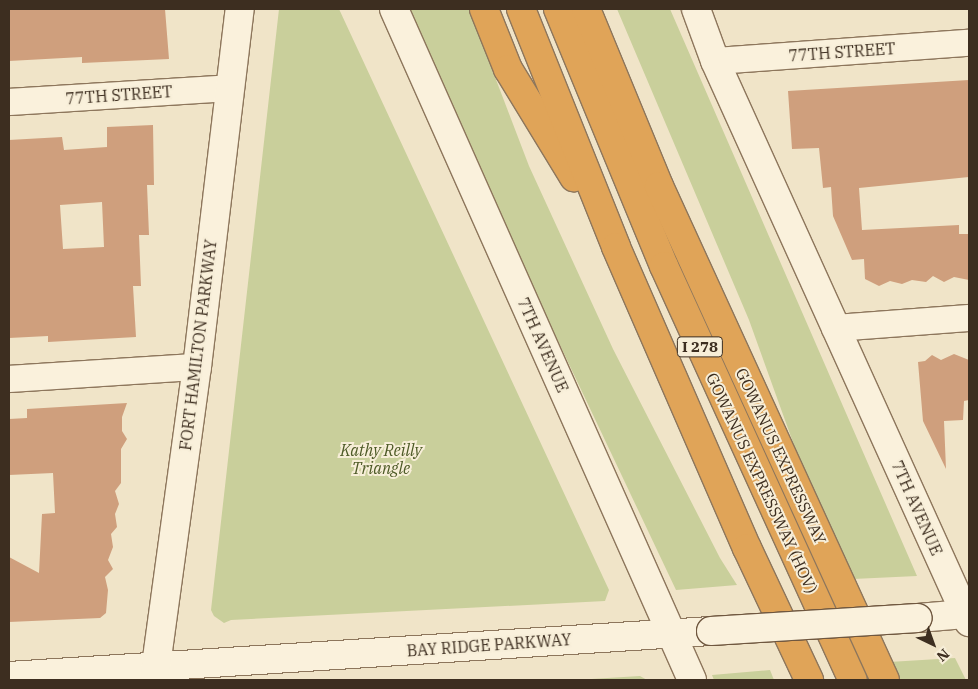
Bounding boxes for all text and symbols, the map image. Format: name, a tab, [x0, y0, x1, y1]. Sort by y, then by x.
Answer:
street label: 77TH STREET	[788, 39, 896, 65]
street label: 77TH STREET	[65, 82, 173, 108]
street label: FORT HAMILTON PARKWAY	[176, 238, 220, 452]
street label: 7TH AVENUE	[514, 295, 572, 395]
road number: I 278	[676, 334, 724, 360]
street label: GOWANUS EXPRESSWAY	[732, 365, 830, 547]
street label: GOWANUS EXPRESSWAY (HOV)	[702, 370, 822, 596]
park label: Kathy Reilly Triangle	[340, 440, 422, 478]
street label: 7TH AVENUE	[888, 458, 946, 558]
north arrow	[908, 619, 958, 669]
street label: BAY RIDGE PARKWAY	[406, 630, 572, 660]
text: N	[933, 645, 953, 666]

